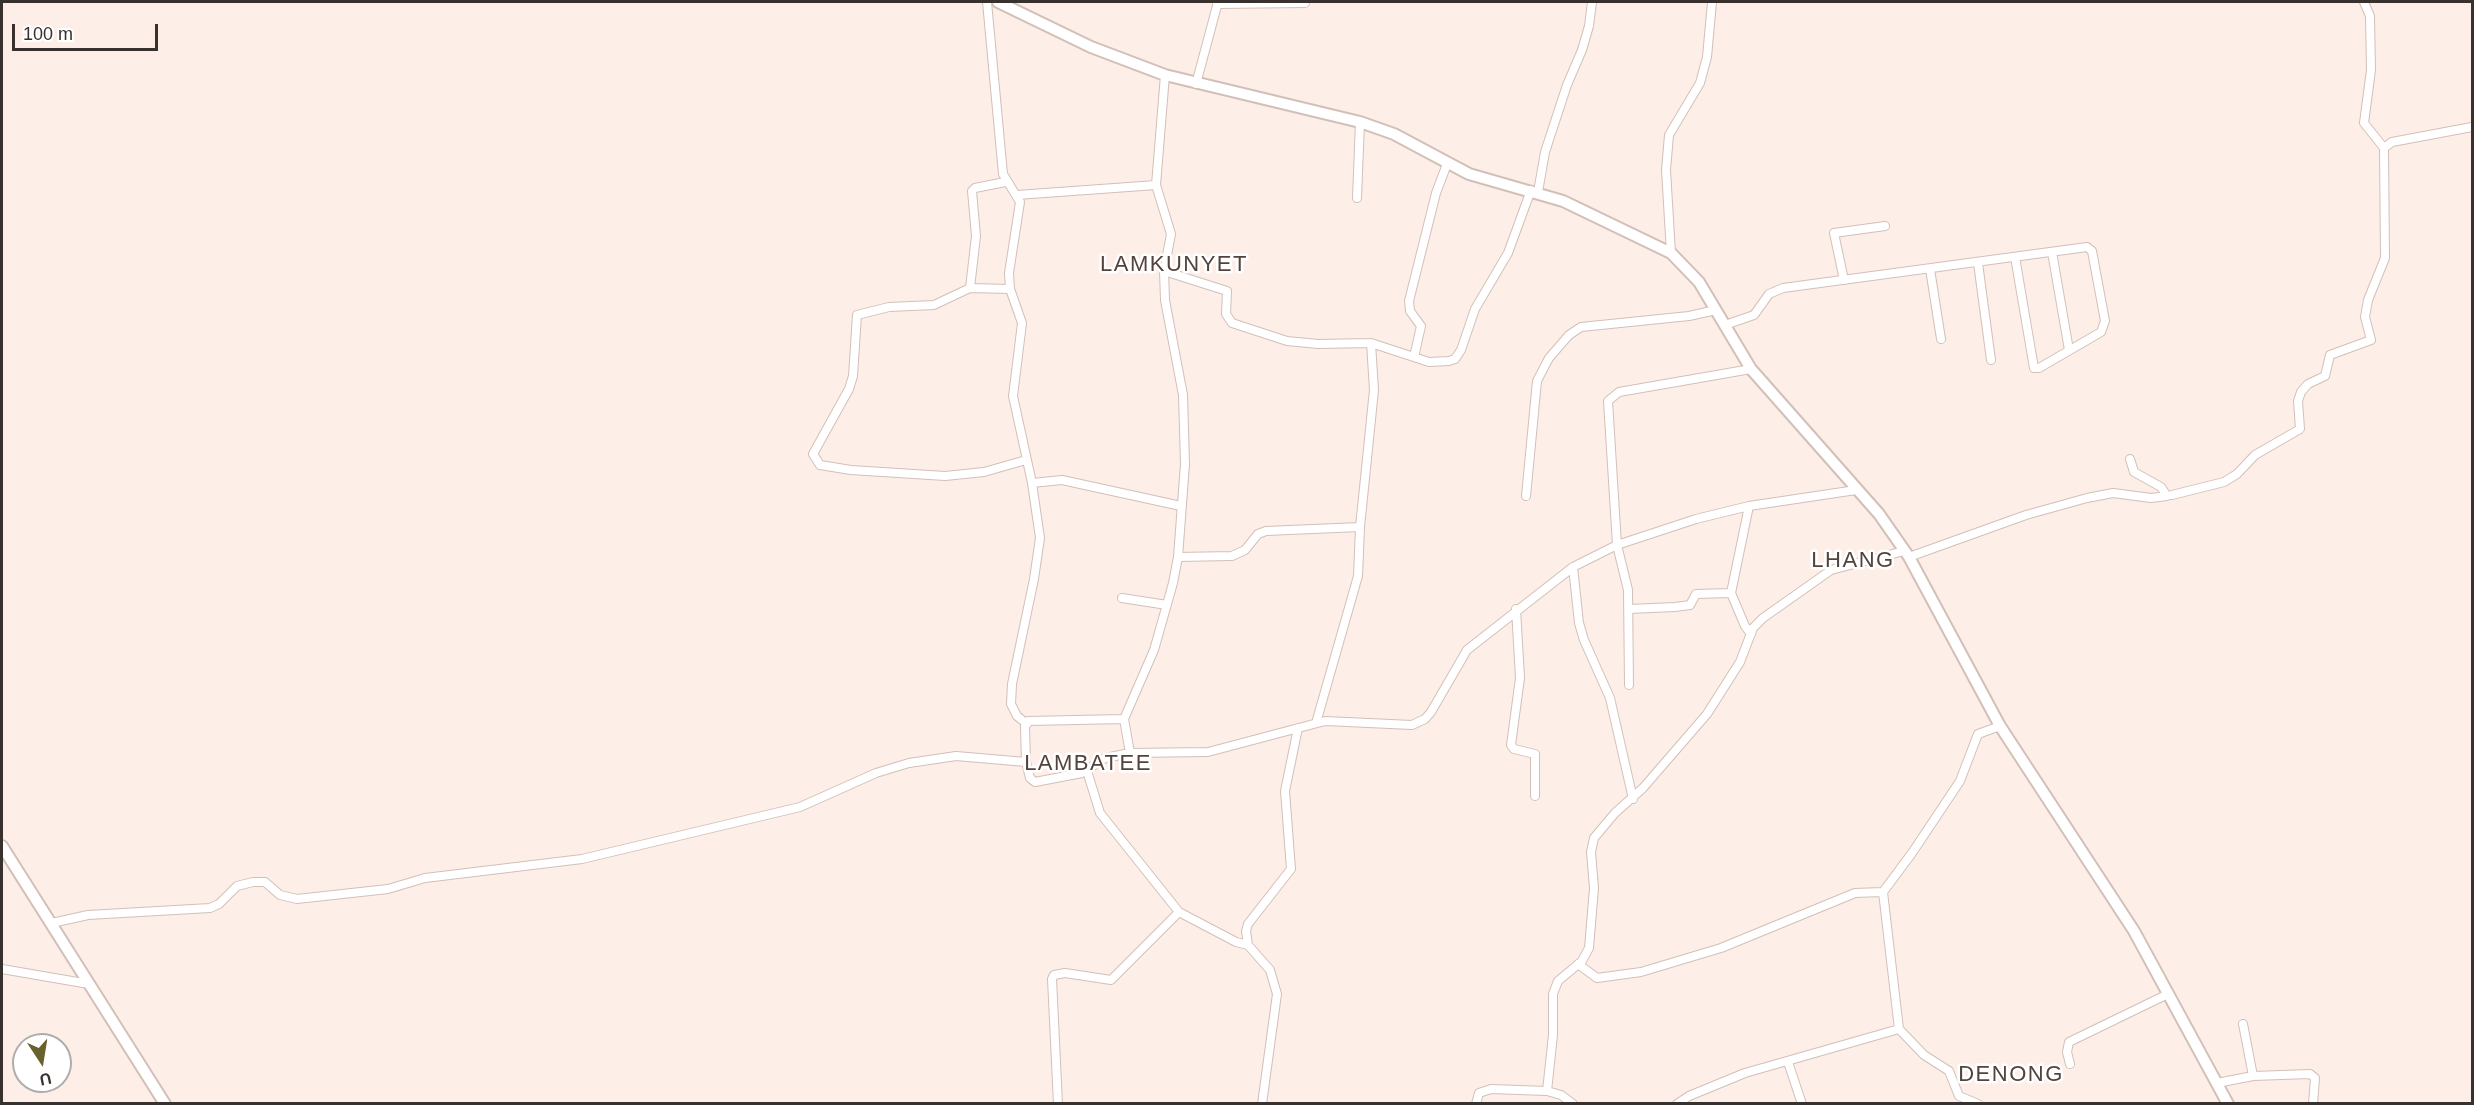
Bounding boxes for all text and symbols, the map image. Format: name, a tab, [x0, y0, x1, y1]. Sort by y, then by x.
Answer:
scale bar	[15, 12, 160, 50]
text: 100 m	[23, 24, 73, 44]
district label: LAMKUNYET	[1100, 252, 1248, 278]
district label: LHANG	[1811, 548, 1895, 574]
district label: LAMBATEE	[1024, 751, 1152, 777]
north arrow	[12, 1033, 72, 1093]
district label: DENONG	[1958, 1062, 2064, 1088]
text: U	[38, 1070, 53, 1089]

